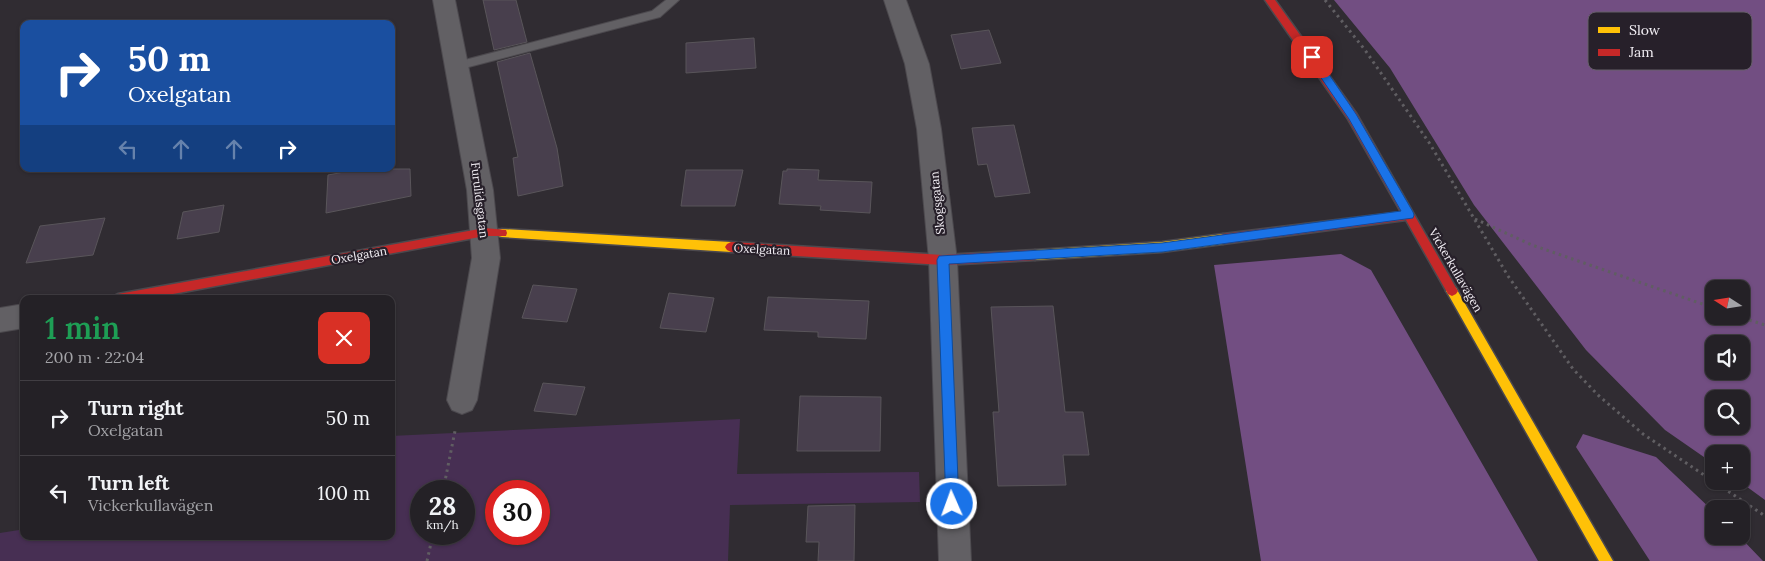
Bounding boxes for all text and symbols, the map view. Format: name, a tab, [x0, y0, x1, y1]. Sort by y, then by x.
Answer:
legend	[1588, 12, 1752, 70]
text: Slow	[1629, 21, 1661, 39]
text: 50 m	[128, 36, 211, 81]
pin	[1291, 36, 1333, 78]
icon: right	[45, 40, 110, 105]
icon: arrive	[1298, 43, 1326, 71]
text: Jam	[1628, 43, 1654, 61]
text: Oxelgatan	[128, 80, 231, 108]
icon: left	[114, 135, 142, 163]
icon: ahead	[167, 135, 195, 163]
icon: ahead	[220, 135, 248, 163]
icon: right	[273, 135, 301, 163]
street label: Furulidsgatan	[468, 161, 492, 239]
street label: Skogsgatan	[926, 171, 948, 235]
street label: Vickerkullavägen	[1425, 225, 1486, 315]
street label: Oxelgatan	[733, 240, 791, 258]
street label: Oxelgatan	[330, 243, 388, 267]
north arrow	[1705, 280, 1750, 325]
map controls	[1705, 280, 1750, 545]
text: 1 min	[45, 309, 120, 347]
button: close	[318, 312, 370, 364]
button: sound	[1705, 335, 1750, 380]
text: 200 m · 22:04	[45, 347, 144, 367]
button: search	[1705, 390, 1750, 435]
text: Turn right	[88, 396, 184, 420]
icon: right	[45, 404, 73, 432]
text: 50 m	[326, 406, 370, 430]
text: Oxelgatan	[88, 420, 163, 440]
button: +	[1705, 445, 1750, 490]
text: Turn left	[88, 471, 169, 495]
position arrow	[925, 477, 977, 529]
icon: left	[45, 479, 73, 507]
speed limit sign: 30	[485, 480, 550, 545]
text: 100 m	[318, 481, 370, 505]
text: 28	[429, 490, 456, 522]
text: Vickerkullavägen	[88, 495, 213, 515]
button: −	[1705, 500, 1750, 545]
text: km/h	[426, 517, 459, 532]

